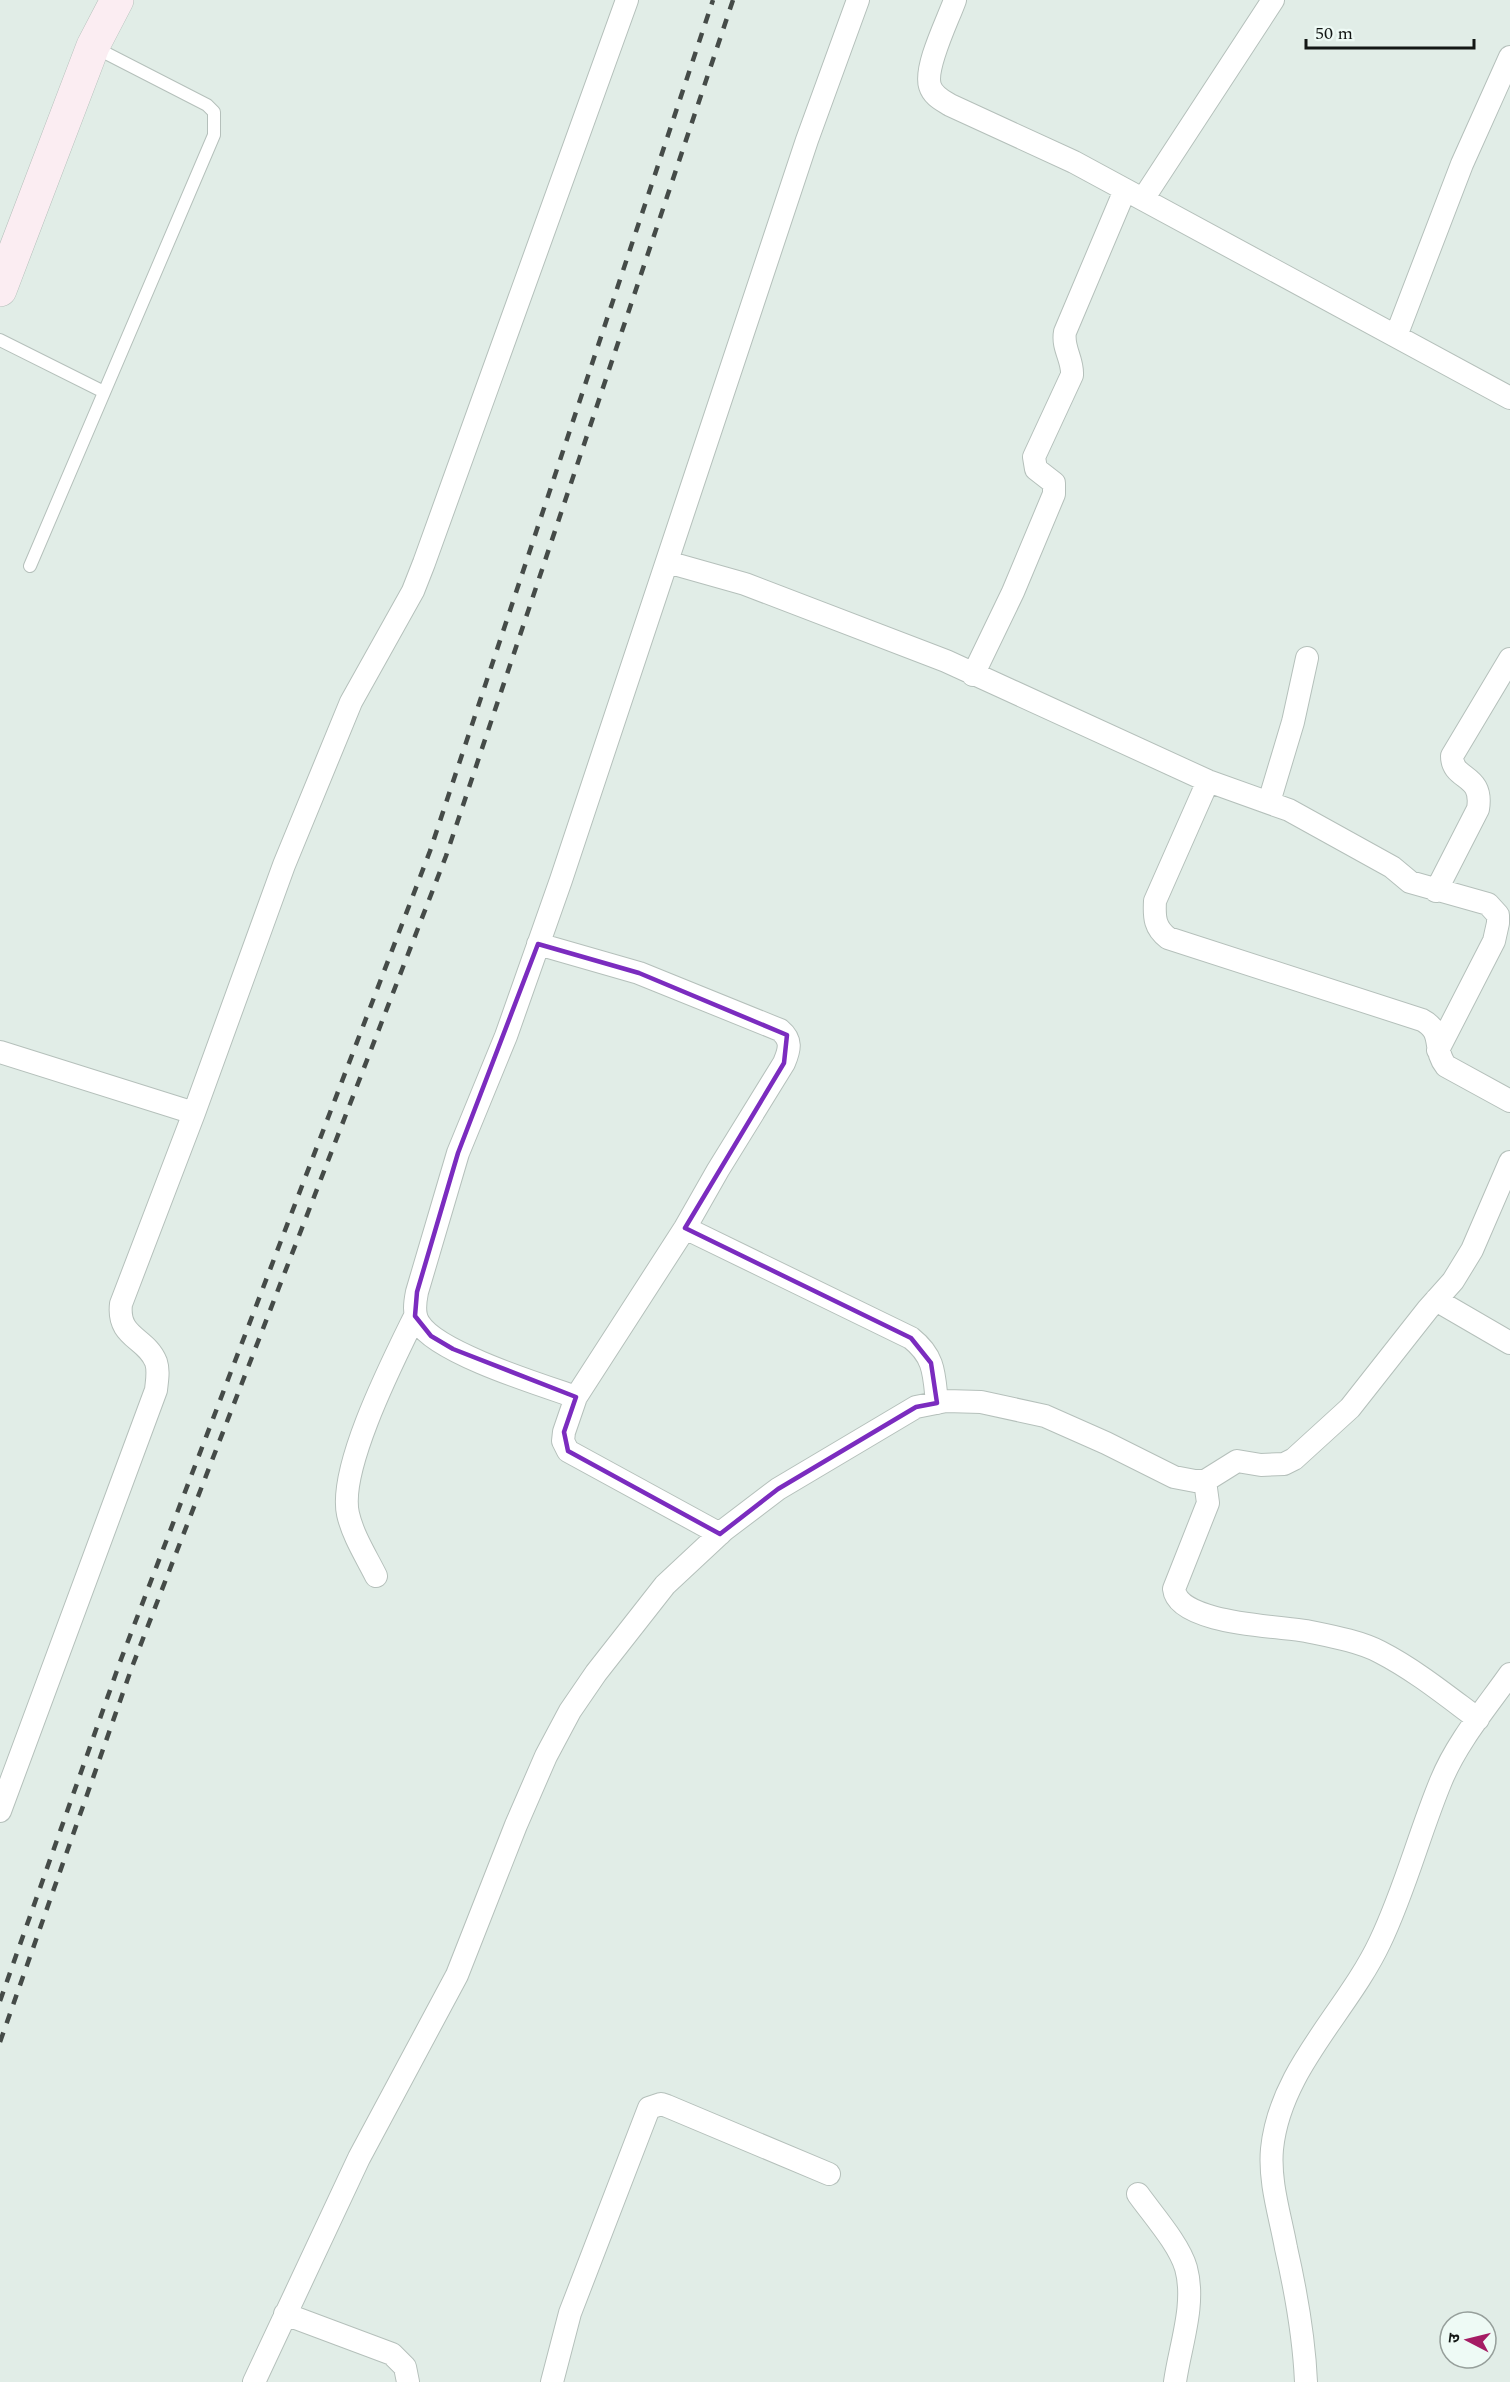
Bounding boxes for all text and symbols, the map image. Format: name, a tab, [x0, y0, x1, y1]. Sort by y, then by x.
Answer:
scale bar	[1306, 12, 1474, 50]
text: 50 m	[1315, 20, 1353, 47]
north arrow	[1438, 2310, 1498, 2370]
text: उ	[1442, 2332, 1467, 2344]

